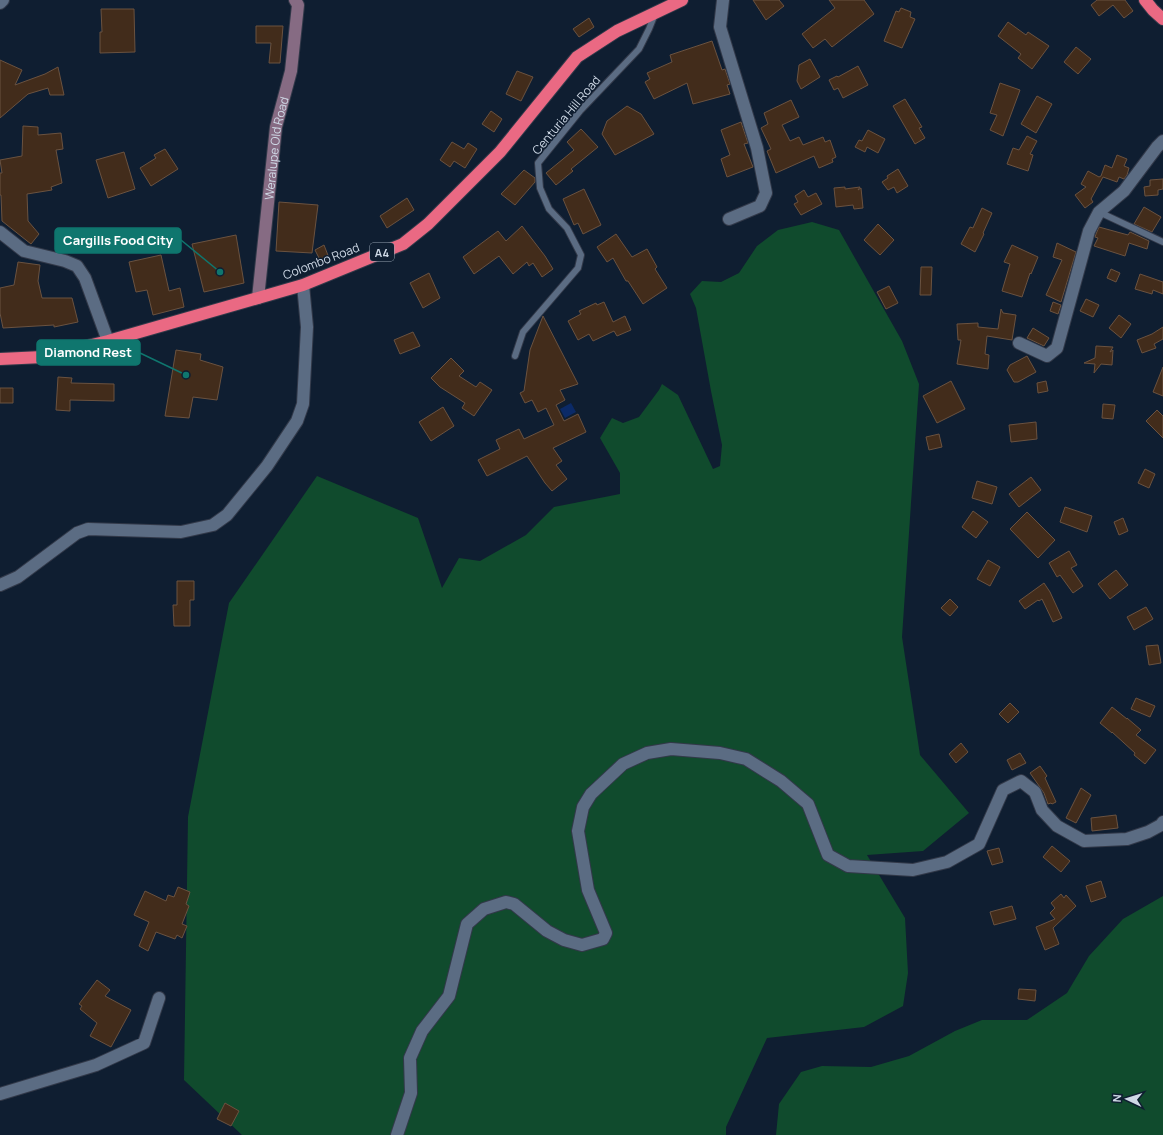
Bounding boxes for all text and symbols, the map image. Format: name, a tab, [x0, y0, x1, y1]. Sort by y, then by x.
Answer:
street label: Centuria Hill Road	[528, 72, 604, 158]
street label: Weralupe Old Road	[260, 95, 292, 201]
callout: Cargills Food City	[55, 228, 181, 253]
text: Cargills Food City	[63, 231, 174, 249]
street label: Colombo Road	[280, 239, 362, 283]
road number: A4	[370, 243, 394, 261]
callout: Diamond Rest	[37, 340, 140, 365]
text: Diamond Rest	[44, 343, 132, 361]
north arrow	[1107, 1079, 1147, 1119]
text: N	[1109, 1094, 1124, 1103]

